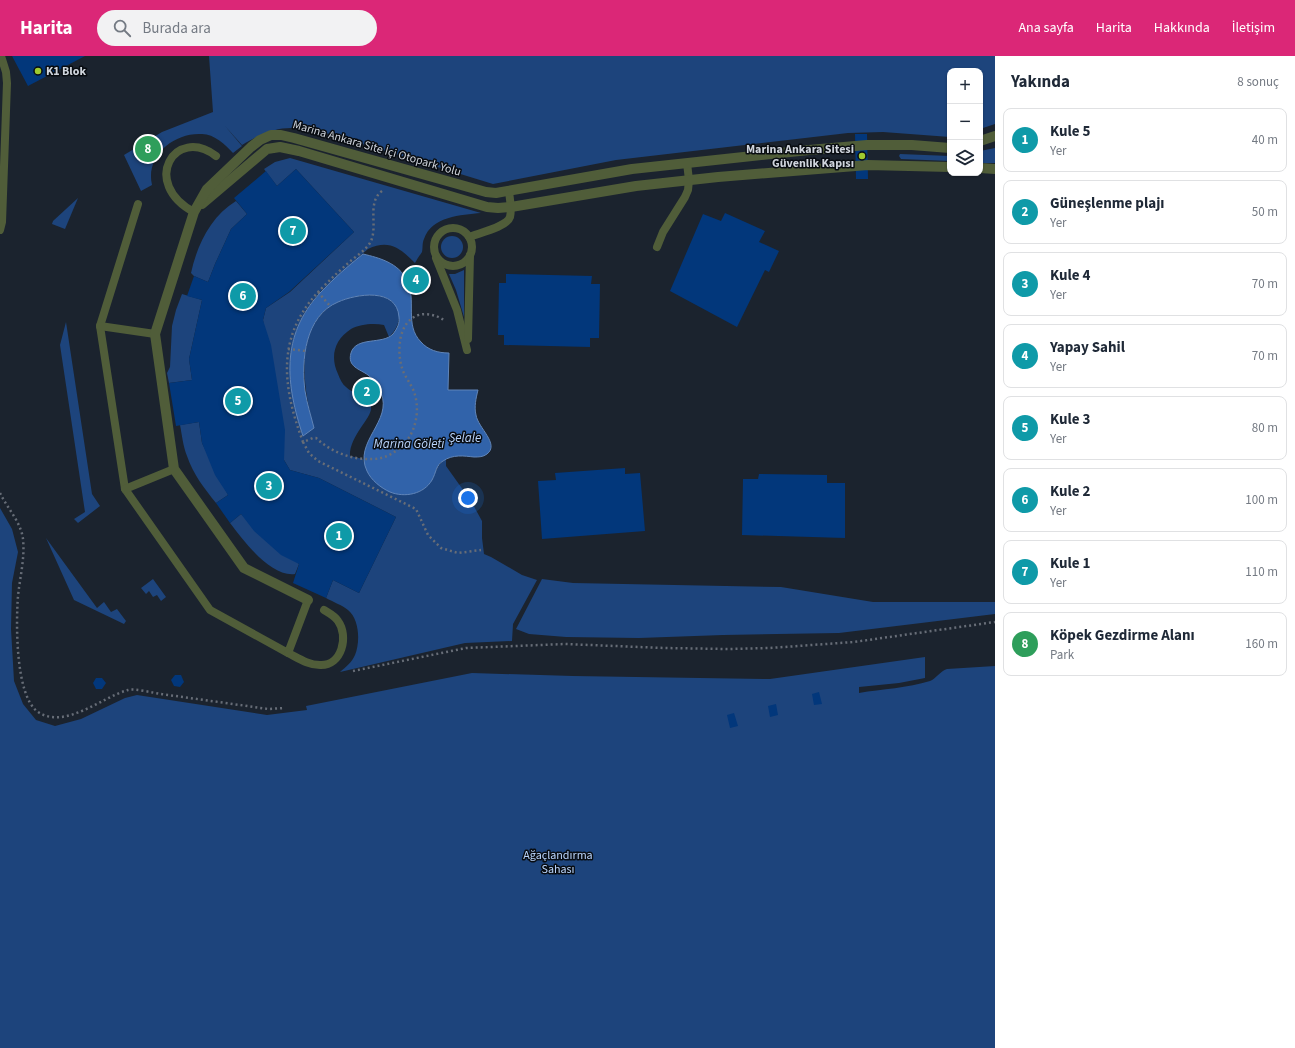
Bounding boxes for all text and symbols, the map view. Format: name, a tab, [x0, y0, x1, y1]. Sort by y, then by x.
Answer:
search box	[97, 10, 377, 46]
text: Harita	[20, 15, 73, 42]
icon: search	[111, 17, 133, 39]
text: Burada ara	[143, 18, 211, 39]
text: Ana sayfa	[1018, 18, 1074, 38]
text: Harita	[1096, 18, 1132, 38]
text: Hakkında	[1154, 18, 1210, 38]
text: İletişim	[1232, 18, 1275, 38]
place label: K1 Blok	[46, 63, 86, 80]
marker: K1 Blok	[33, 66, 43, 76]
map controls	[947, 68, 983, 176]
button: +	[947, 68, 983, 104]
text: Yakında	[1011, 70, 1070, 94]
text: 8 sonuç	[1237, 73, 1279, 91]
button: −	[947, 104, 983, 140]
street label: Marina Ankara Site İçi Otopark Yolu	[291, 116, 463, 181]
text: Kule 5	[1050, 121, 1091, 142]
text: 1	[1022, 131, 1028, 149]
text: 40 m	[1252, 131, 1278, 149]
pin: 8	[135, 134, 161, 164]
button: layers	[947, 140, 983, 176]
place label: Marina Ankara Sitesi Güvenlik Kapısı	[746, 141, 854, 172]
text: Yer	[1050, 142, 1067, 160]
marker: Marina Ankara Sitesi Güvenlik Kapısı	[857, 151, 867, 161]
text: Güneşlenme plajı	[1050, 193, 1164, 214]
text: 2	[1022, 203, 1028, 221]
text: 50 m	[1252, 203, 1278, 221]
text: Yer	[1050, 214, 1067, 232]
pin: 7	[280, 216, 306, 246]
pin: 4	[403, 265, 429, 295]
text: Kule 4	[1050, 265, 1091, 286]
text: 3	[1022, 275, 1028, 293]
text: 70 m	[1252, 275, 1278, 293]
pin: 6	[230, 281, 256, 311]
text: Yer	[1050, 286, 1067, 304]
text: Yapay Sahil	[1050, 337, 1125, 358]
text: 4	[1022, 347, 1028, 365]
text: 70 m	[1252, 347, 1278, 365]
text: Yer	[1050, 358, 1067, 376]
pin: 2	[354, 377, 380, 407]
pin: 5	[225, 386, 251, 416]
text: Kule 3	[1050, 409, 1091, 430]
text: 5	[1022, 419, 1028, 437]
text: 80 m	[1252, 419, 1278, 437]
water label: Şelale	[449, 429, 481, 447]
text: Yer	[1050, 430, 1067, 448]
water label: Marina Göleti	[374, 435, 445, 453]
pin: 3	[256, 471, 282, 501]
text: Kule 2	[1050, 481, 1091, 502]
your location	[458, 488, 478, 508]
text: 6	[1022, 491, 1028, 509]
text: 100 m	[1245, 491, 1278, 509]
text: Yer	[1050, 502, 1067, 520]
pin: 1	[326, 521, 352, 551]
text: Kule 1	[1050, 553, 1091, 574]
text: 7	[1022, 563, 1028, 581]
text: 110 m	[1245, 563, 1278, 581]
text: Yer	[1050, 574, 1067, 592]
text: Köpek Gezdirme Alanı	[1050, 625, 1195, 646]
text: 8	[1022, 635, 1028, 653]
text: 160 m	[1245, 635, 1278, 653]
text: Park	[1050, 646, 1074, 664]
park label: Ağaçlandırma Sahası	[523, 847, 593, 878]

